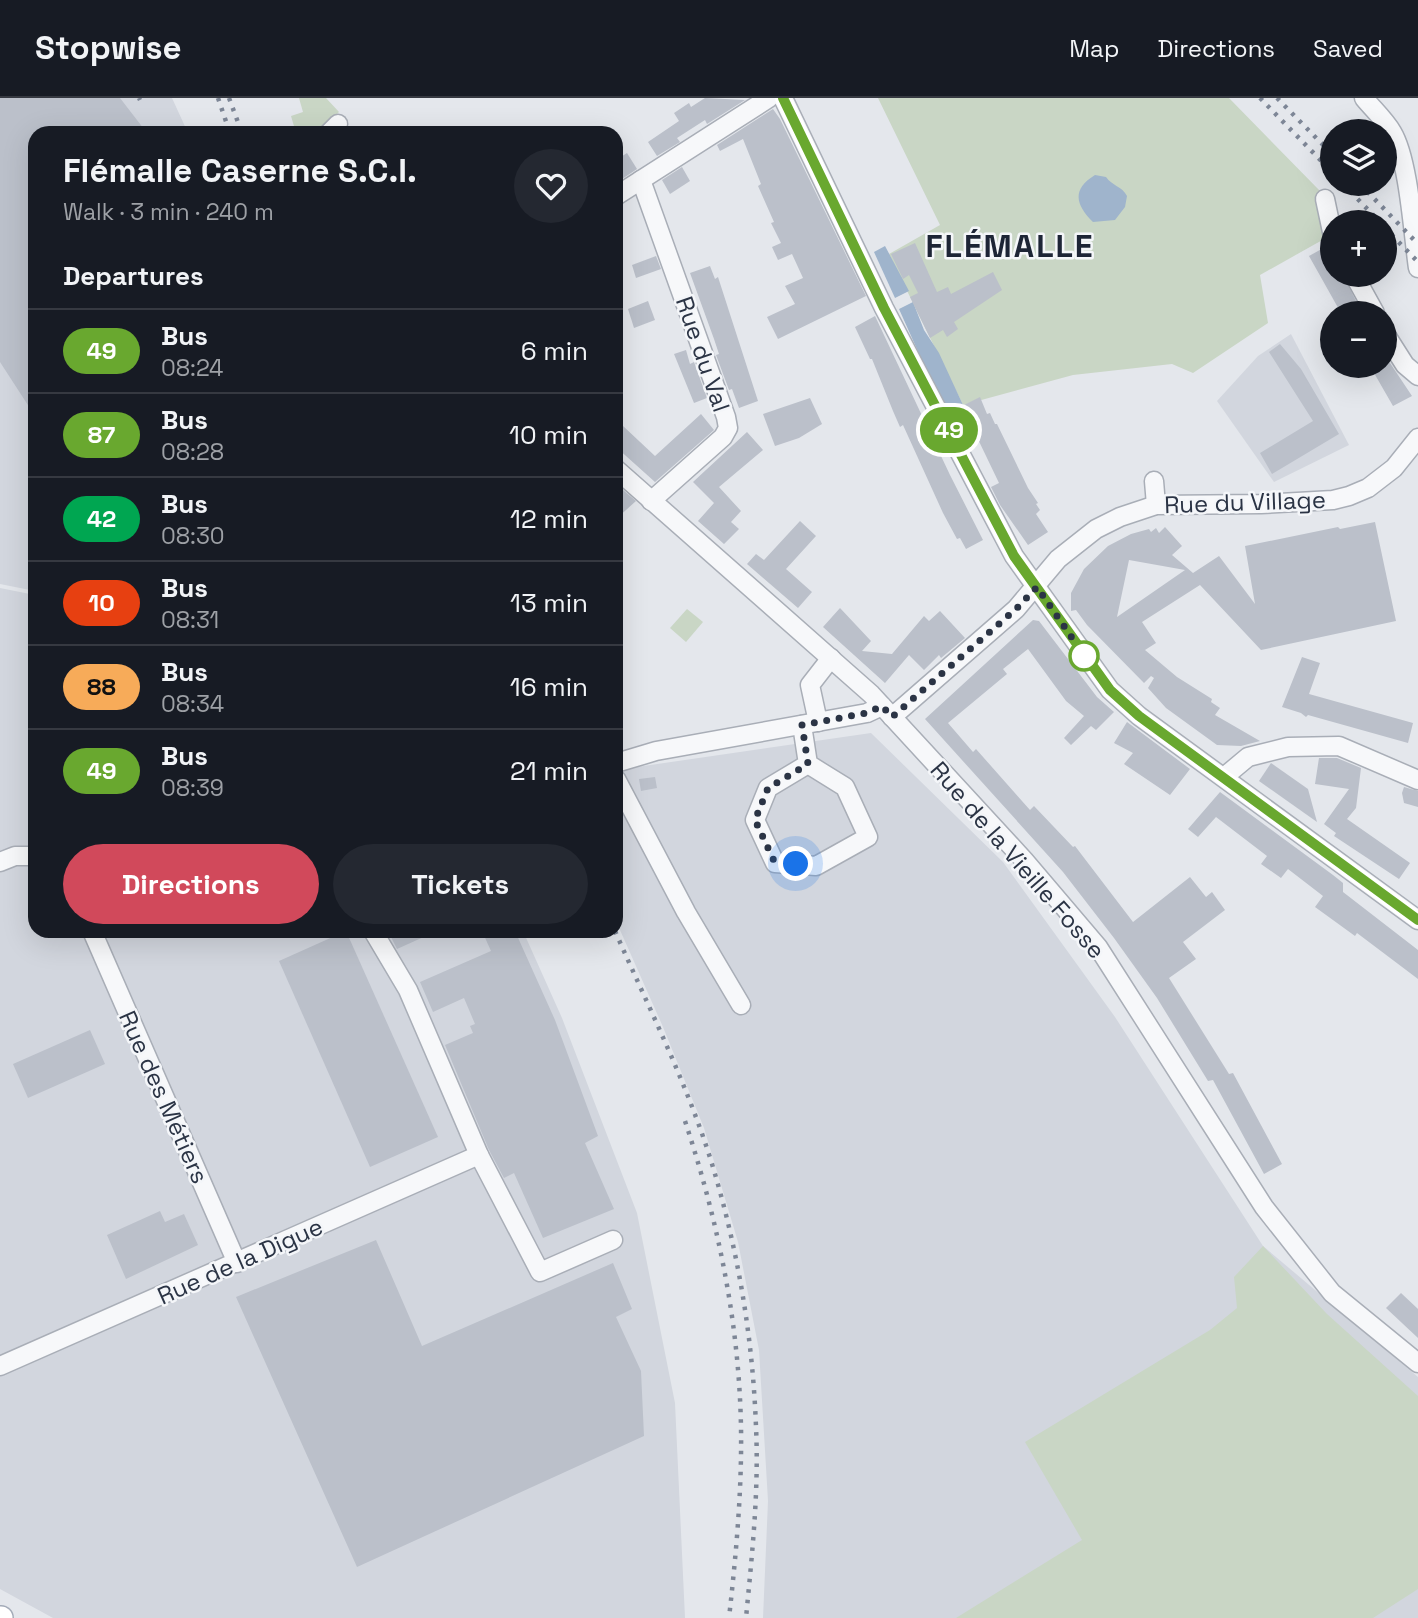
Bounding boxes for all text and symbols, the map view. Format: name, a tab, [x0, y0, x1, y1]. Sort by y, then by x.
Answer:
text: Stopwise	[35, 27, 182, 69]
text: Map	[1069, 33, 1119, 64]
text: Directions	[1157, 33, 1275, 64]
text: Saved	[1313, 33, 1383, 64]
map controls	[1320, 119, 1397, 378]
button: layers	[1320, 119, 1397, 196]
button: heart	[514, 149, 588, 223]
text: Flémalle Caserne S.C.I.	[63, 150, 417, 192]
text: Walk · 3 min · 240 m	[63, 197, 274, 227]
button: +	[1320, 210, 1397, 287]
district label: FLÉMALLE	[925, 226, 1095, 266]
text: Departures	[63, 259, 204, 293]
street label: Rue du Val	[669, 292, 737, 416]
button: −	[1320, 301, 1397, 378]
text: Bus	[161, 319, 208, 353]
text: 6 min	[521, 334, 588, 368]
text: 49	[86, 335, 117, 366]
text: 08:24	[161, 353, 223, 383]
text: Bus	[161, 403, 208, 437]
line badge: 49	[918, 407, 981, 453]
text: 49	[934, 414, 964, 445]
text: 10 min	[509, 418, 588, 452]
text: 87	[88, 419, 115, 450]
text: 08:28	[161, 437, 224, 467]
street label: Rue du Village	[1164, 484, 1326, 520]
text: Bus	[161, 487, 208, 521]
text: 12 min	[510, 502, 588, 536]
text: 42	[87, 503, 116, 534]
text: 08:30	[161, 521, 225, 551]
text: Bus	[161, 571, 208, 605]
text: 13 min	[510, 586, 588, 620]
text: 10	[88, 587, 115, 618]
text: 08:31	[161, 605, 219, 635]
unlabelled marker	[1069, 641, 1099, 671]
text: Bus	[161, 655, 208, 689]
text: 16 min	[510, 670, 588, 704]
text: 88	[87, 671, 116, 702]
text: 08:34	[161, 689, 224, 719]
text: Bus	[161, 739, 208, 773]
text: 21 min	[510, 754, 588, 788]
text: 49	[86, 755, 117, 786]
street label: Rue de la Vieille Fosse	[924, 755, 1112, 965]
text: 08:39	[161, 773, 224, 803]
button: Directions	[63, 844, 319, 924]
button: Tickets	[333, 844, 588, 924]
your location	[778, 846, 813, 881]
street label: Rue des Métiers	[112, 1006, 216, 1188]
street label: Rue de la Digue	[152, 1211, 328, 1311]

